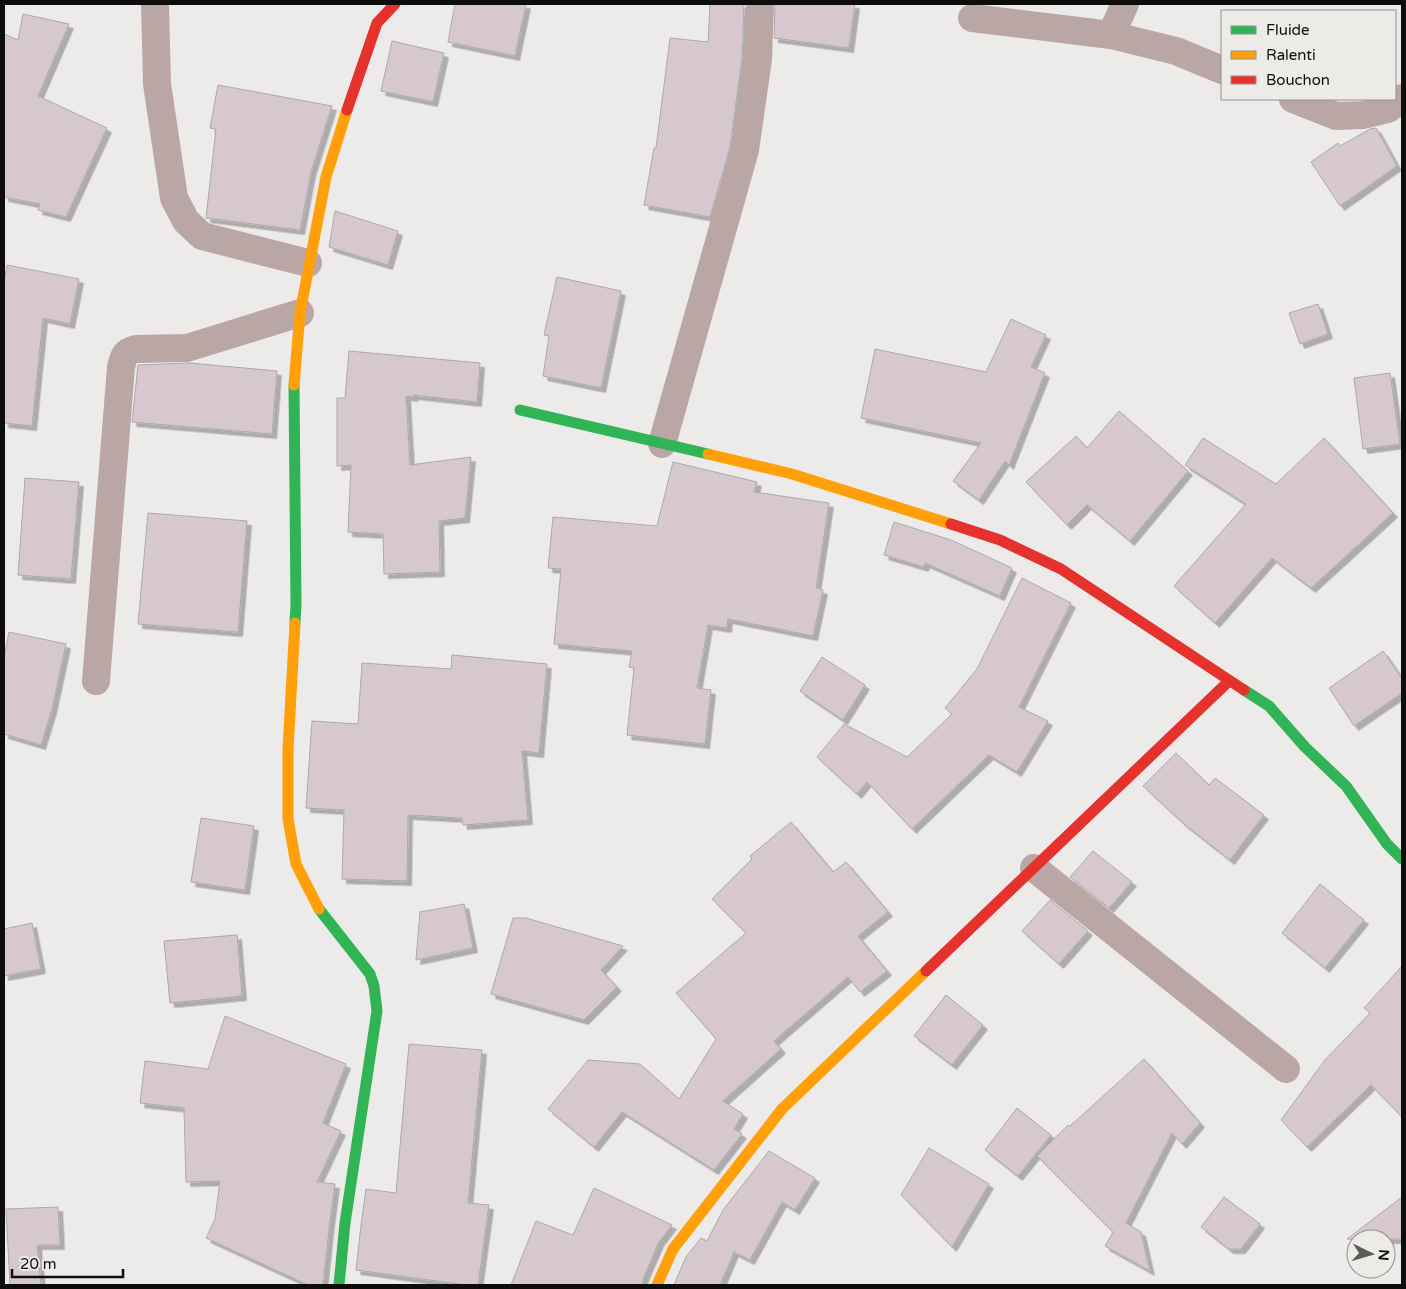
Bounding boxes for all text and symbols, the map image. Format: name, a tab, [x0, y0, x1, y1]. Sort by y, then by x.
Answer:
legend	[1221, 10, 1396, 100]
text: Fluide	[1266, 21, 1310, 39]
text: Ralenti	[1266, 46, 1316, 64]
text: Bouchon	[1266, 71, 1330, 89]
north arrow	[1346, 1229, 1396, 1279]
scale bar	[12, 1246, 124, 1278]
text: N	[1374, 1249, 1392, 1261]
text: 20 m	[20, 1255, 57, 1273]

